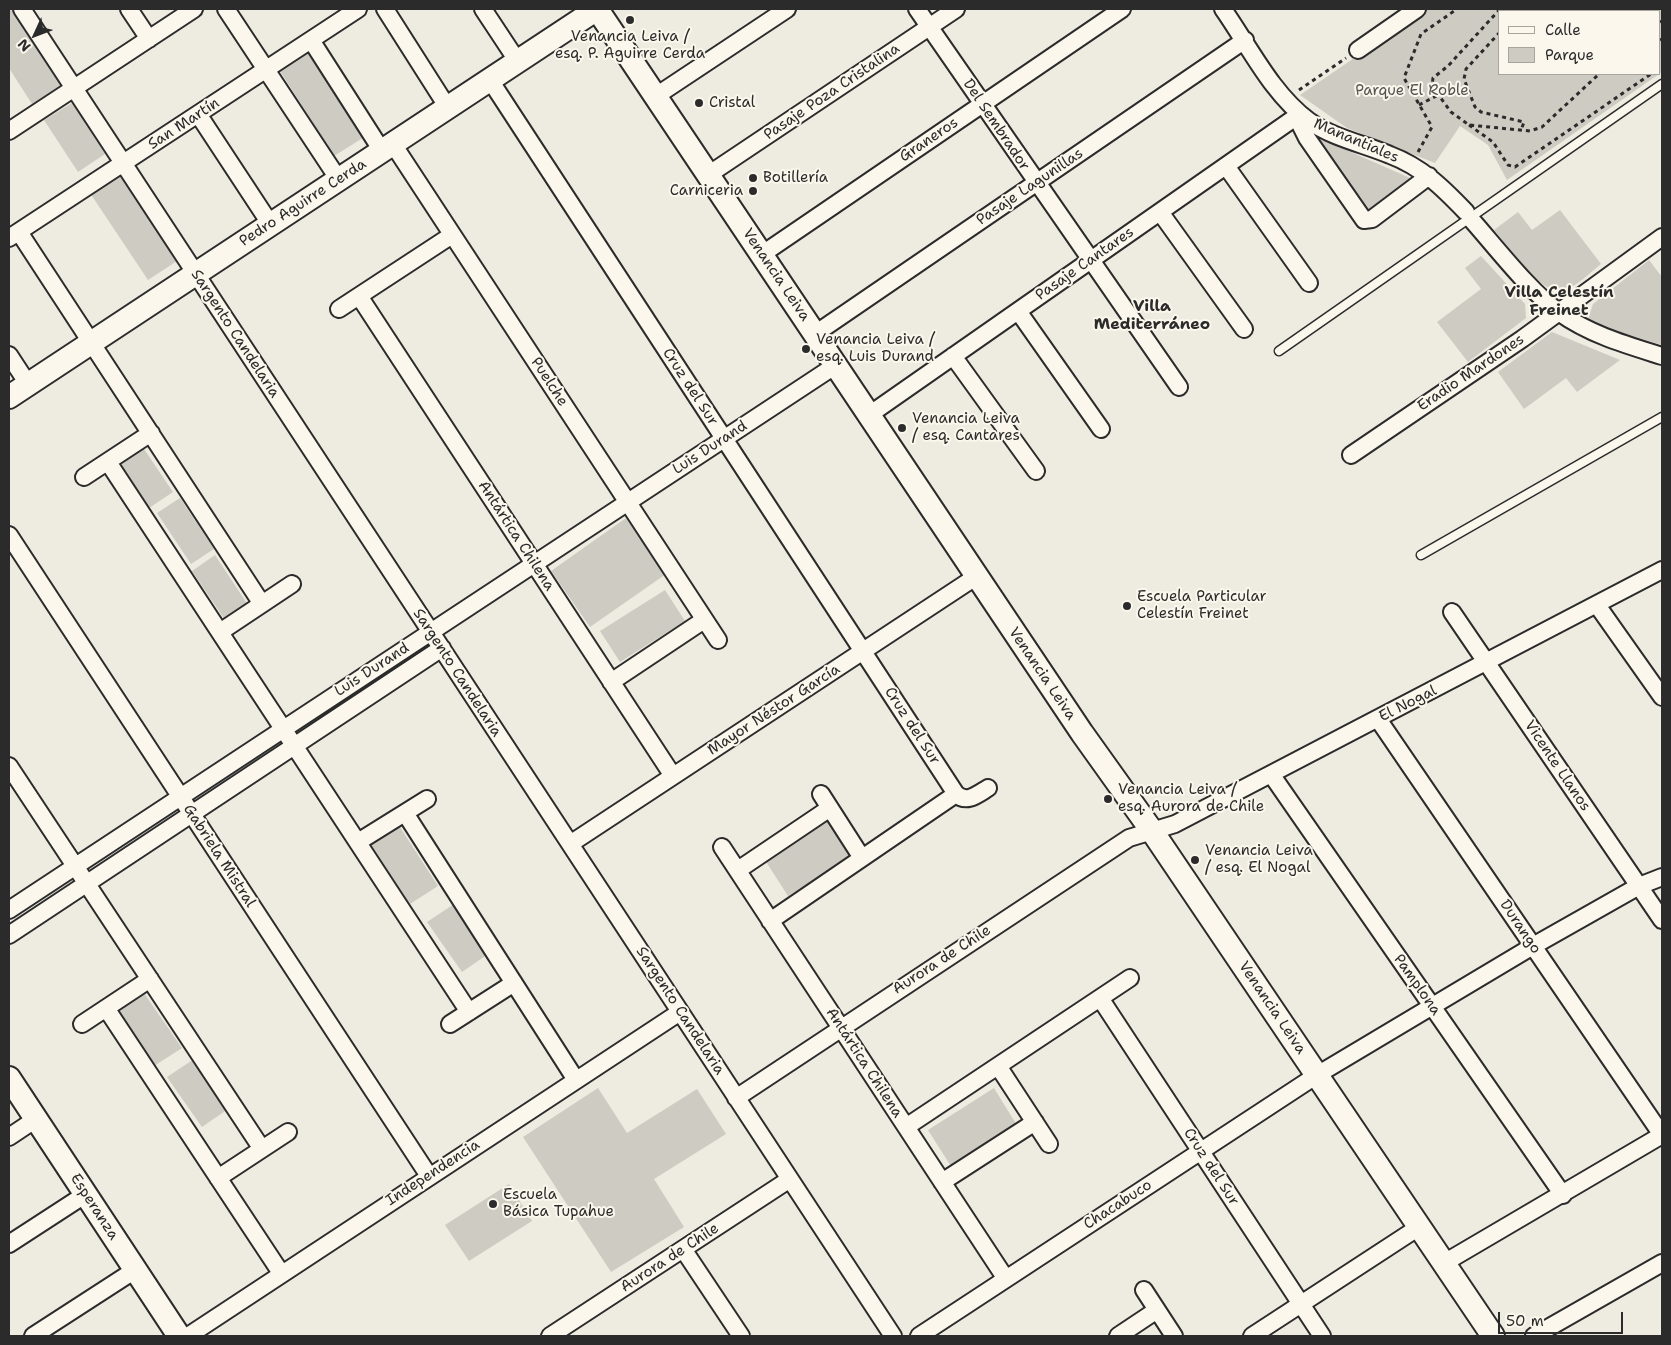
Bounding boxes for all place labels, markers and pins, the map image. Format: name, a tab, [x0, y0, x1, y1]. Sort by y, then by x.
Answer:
marker: Venancia Leiva / esq. P. Aguirre Cerda	[624, 14, 636, 26]
place label: Venancia Leiva / esq. P. Aguirre Cerda	[555, 28, 705, 63]
place label: Cristal	[709, 94, 755, 112]
marker: Cristal	[693, 97, 705, 109]
place label: Botillería	[763, 169, 828, 187]
marker: Botillería	[747, 172, 759, 184]
place label: Carniceria	[670, 182, 743, 200]
marker: Carniceria	[747, 185, 759, 197]
place label: Venancia Leiva / esq. Luis Durand	[816, 331, 934, 366]
marker: Venancia Leiva / esq. Luis Durand	[800, 343, 812, 355]
place label: Venancia Leiva / esq. Cantares	[912, 410, 1020, 445]
marker: Venancia Leiva / esq. Cantares	[896, 422, 908, 434]
place label: Escuela Particular Celestín Freinet	[1137, 588, 1267, 623]
marker: Escuela Particular Celestín Freinet	[1121, 600, 1133, 612]
place label: Venancia Leiva / esq. Aurora de Chile	[1118, 781, 1264, 816]
marker: Venancia Leiva / esq. Aurora de Chile	[1102, 793, 1114, 805]
place label: Venancia Leiva / esq. El Nogal	[1205, 842, 1313, 877]
marker: Venancia Leiva / esq. El Nogal	[1189, 854, 1201, 866]
place label: Escuela Básica Tupahue	[503, 1186, 614, 1221]
marker: Escuela Básica Tupahue	[487, 1198, 499, 1210]

